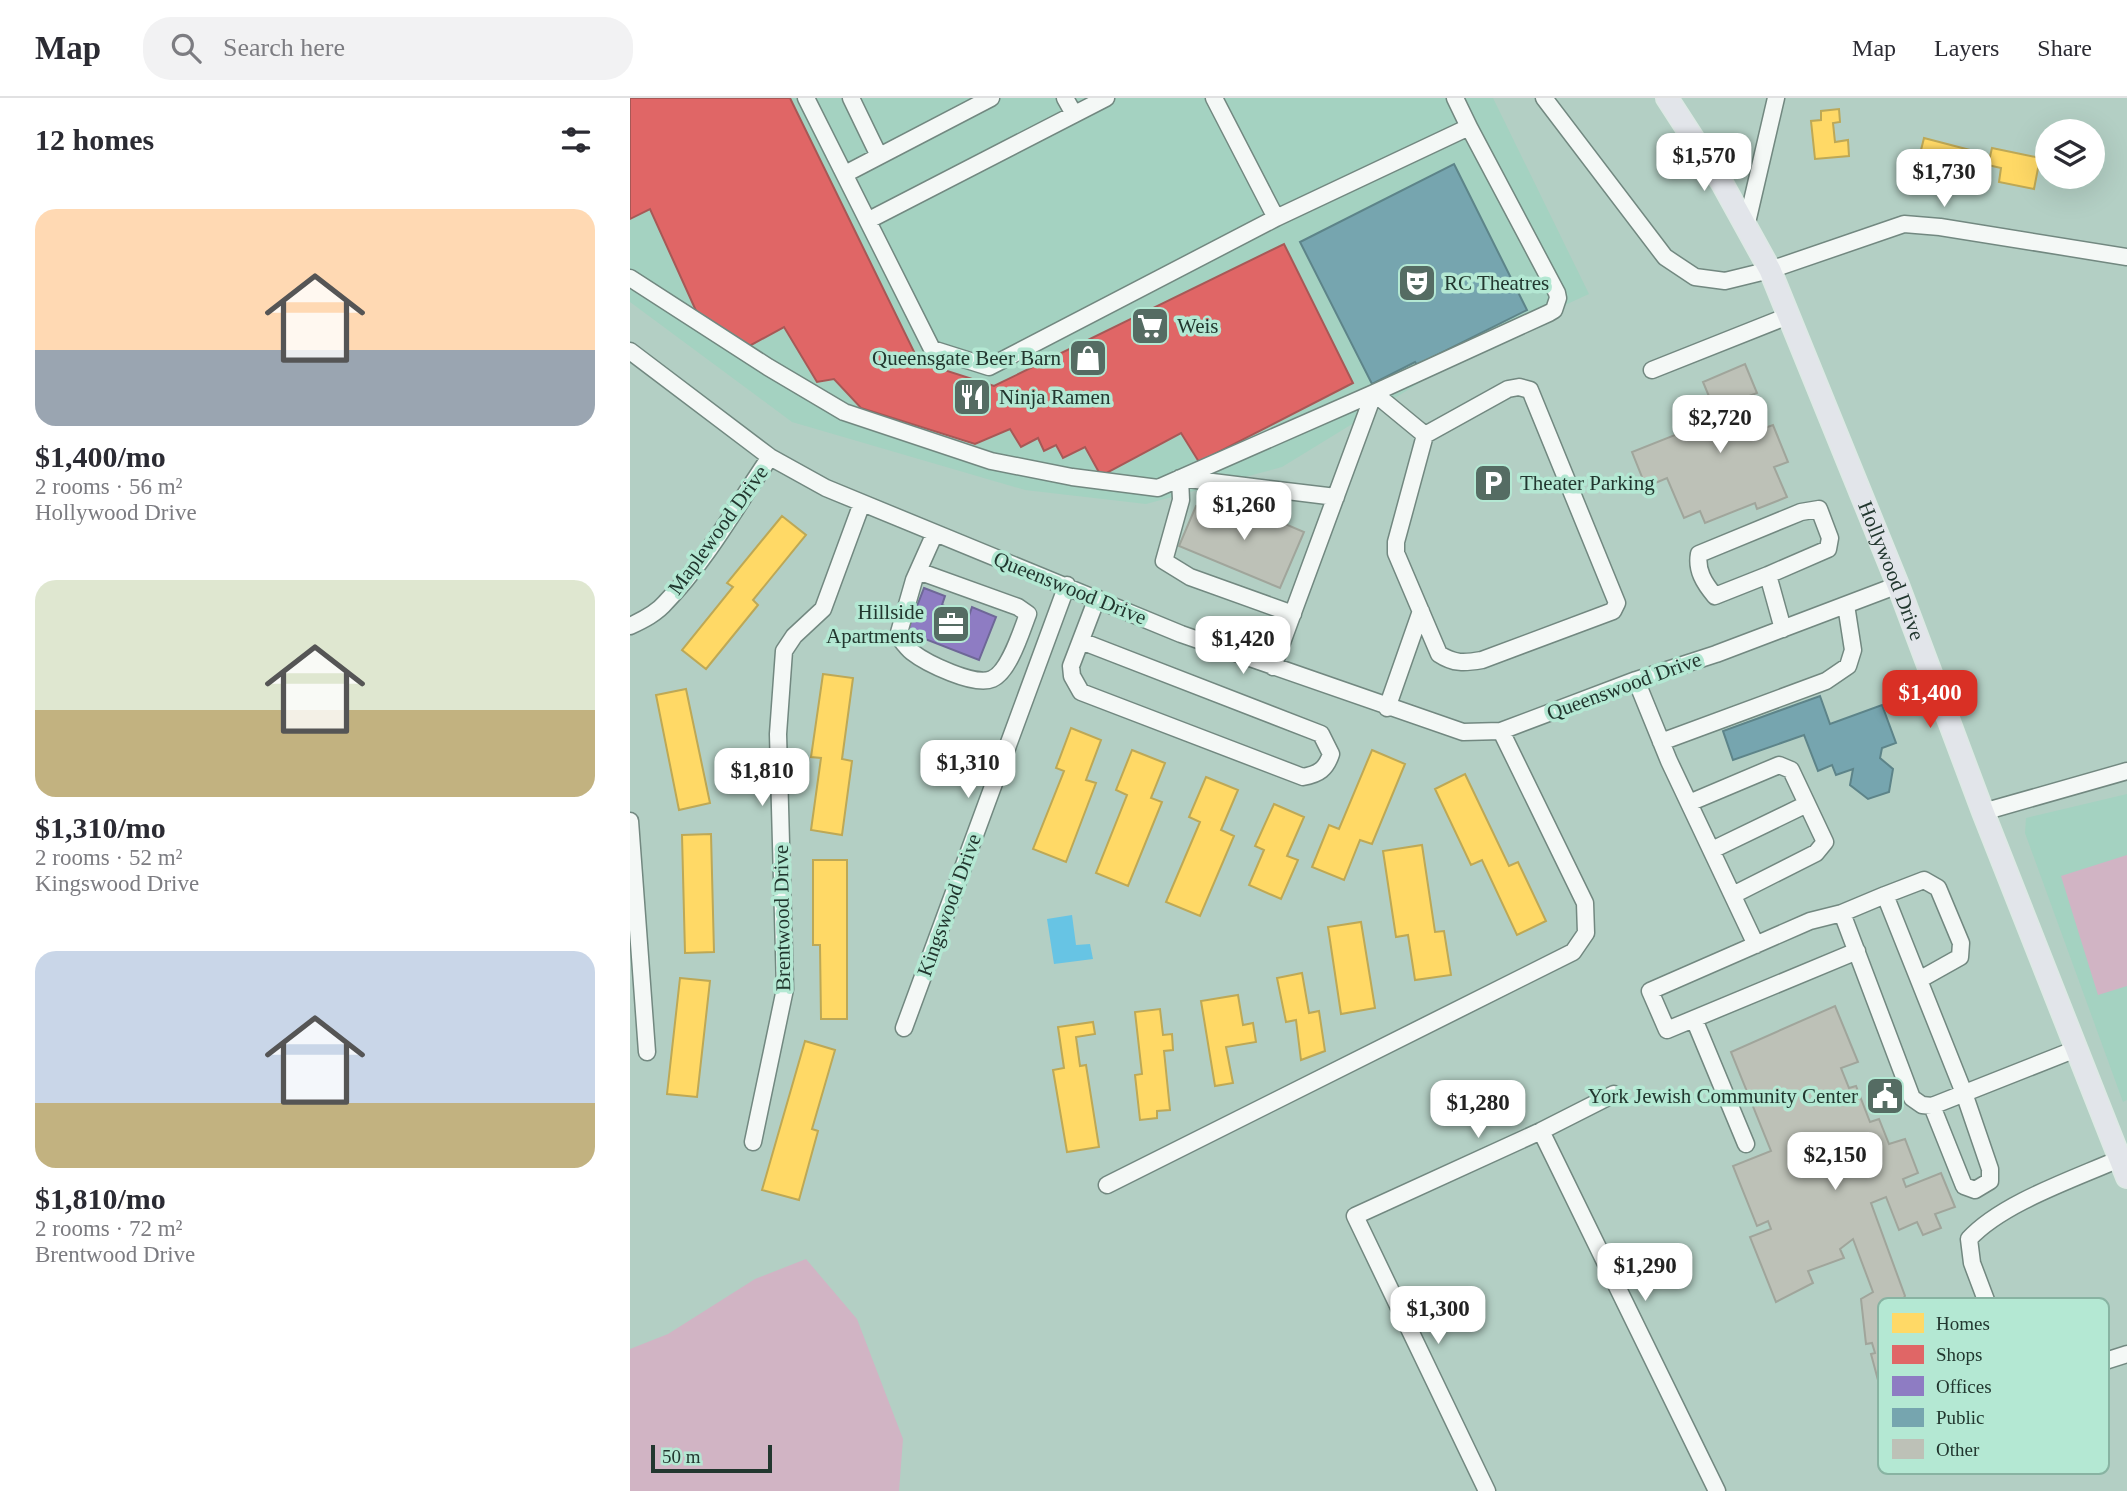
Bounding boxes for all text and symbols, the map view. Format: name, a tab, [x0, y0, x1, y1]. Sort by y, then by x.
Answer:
search box	[143, 17, 633, 80]
icon: search	[167, 29, 205, 67]
text: Map	[35, 30, 101, 66]
text: Search here	[223, 33, 345, 62]
text: Map	[1852, 35, 1896, 61]
text: Layers	[1934, 35, 1999, 61]
text: Share	[2037, 35, 2092, 61]
map controls	[2035, 119, 2105, 189]
button: layers	[2035, 119, 2105, 189]
icon: filters	[557, 121, 595, 159]
text: 12 homes	[35, 123, 154, 156]
pin: $1,570	[1647, 134, 1761, 193]
text: $1,570	[1672, 143, 1736, 168]
pin: $1,730	[1887, 150, 2001, 209]
text: $1,730	[1912, 159, 1976, 184]
icon: home	[252, 255, 378, 381]
theatre icon: RC Theatres	[1396, 262, 1438, 304]
place label: RC Theatres	[1444, 271, 1549, 295]
supermarket icon: Weis	[1129, 305, 1171, 347]
place label: Weis	[1177, 314, 1218, 338]
shop icon: Queensgate Beer Barn	[1067, 337, 1109, 379]
place label: Queensgate Beer Barn	[872, 346, 1061, 370]
restaurant icon: Ninja Ramen	[951, 376, 993, 418]
place label: Ninja Ramen	[999, 385, 1111, 409]
pin: $2,720	[1663, 396, 1777, 455]
text: $2,720	[1688, 405, 1752, 430]
text: $1,400/mo	[35, 440, 166, 473]
street label: Maplewood Drive	[663, 461, 773, 599]
parking icon: Theater Parking	[1472, 462, 1514, 504]
place label: Theater Parking	[1520, 471, 1655, 495]
text: 2 rooms · 56 m²	[35, 474, 182, 499]
pin: $1,260	[1187, 482, 1301, 542]
text: $1,260	[1212, 492, 1276, 517]
street label: Hollywood Drive	[1853, 498, 1930, 644]
text: Hollywood Drive	[35, 500, 197, 525]
street label: Queenswood Drive	[990, 546, 1150, 630]
place label: Hillside Apartments	[826, 600, 924, 648]
office icon: Hillside Apartments	[930, 603, 972, 645]
pin: $1,420	[1186, 616, 1300, 676]
icon: home	[252, 626, 378, 752]
text: $1,420	[1211, 626, 1275, 651]
street label: Queenswood Drive	[1543, 647, 1705, 725]
pin: $1,400	[1873, 670, 1987, 730]
text: $1,400	[1898, 680, 1962, 705]
pin: $1,310	[911, 740, 1025, 800]
pin: $1,810	[705, 748, 819, 808]
text: $1,310	[936, 750, 1000, 775]
text: $1,810	[730, 758, 794, 783]
text: $1,310/mo	[35, 811, 166, 844]
street label: Kingswood Drive	[912, 830, 986, 980]
text: 2 rooms · 52 m²	[35, 845, 182, 870]
street label: Brentwood Drive	[769, 845, 795, 991]
text: Kingswood Drive	[35, 871, 199, 896]
icon: home	[252, 997, 378, 1123]
public building icon: York Jewish Community Center	[1864, 1075, 1906, 1117]
pin: $1,280	[1421, 1080, 1535, 1140]
place label: York Jewish Community Center	[1588, 1084, 1858, 1108]
text: $1,280	[1446, 1090, 1510, 1115]
pin: $2,150	[1778, 1132, 1892, 1192]
text: $2,150	[1803, 1142, 1867, 1167]
text: $1,810/mo	[35, 1182, 166, 1215]
text: 2 rooms · 72 m²	[35, 1216, 182, 1241]
text: Brentwood Drive	[35, 1242, 195, 1267]
pin: $1,290	[1588, 1244, 1702, 1303]
text: $1,290	[1613, 1253, 1677, 1278]
pin: $1,300	[1381, 1286, 1495, 1346]
text: $1,300	[1406, 1296, 1470, 1321]
legend	[1878, 1298, 2109, 1474]
text: Homes	[1936, 1313, 1990, 1334]
text: Shops	[1936, 1344, 1982, 1365]
text: Offices	[1936, 1376, 1992, 1397]
text: Public	[1936, 1407, 1985, 1428]
text: Other	[1936, 1439, 1980, 1460]
scale bar	[651, 1442, 772, 1474]
text: 50 m	[662, 1446, 701, 1467]

